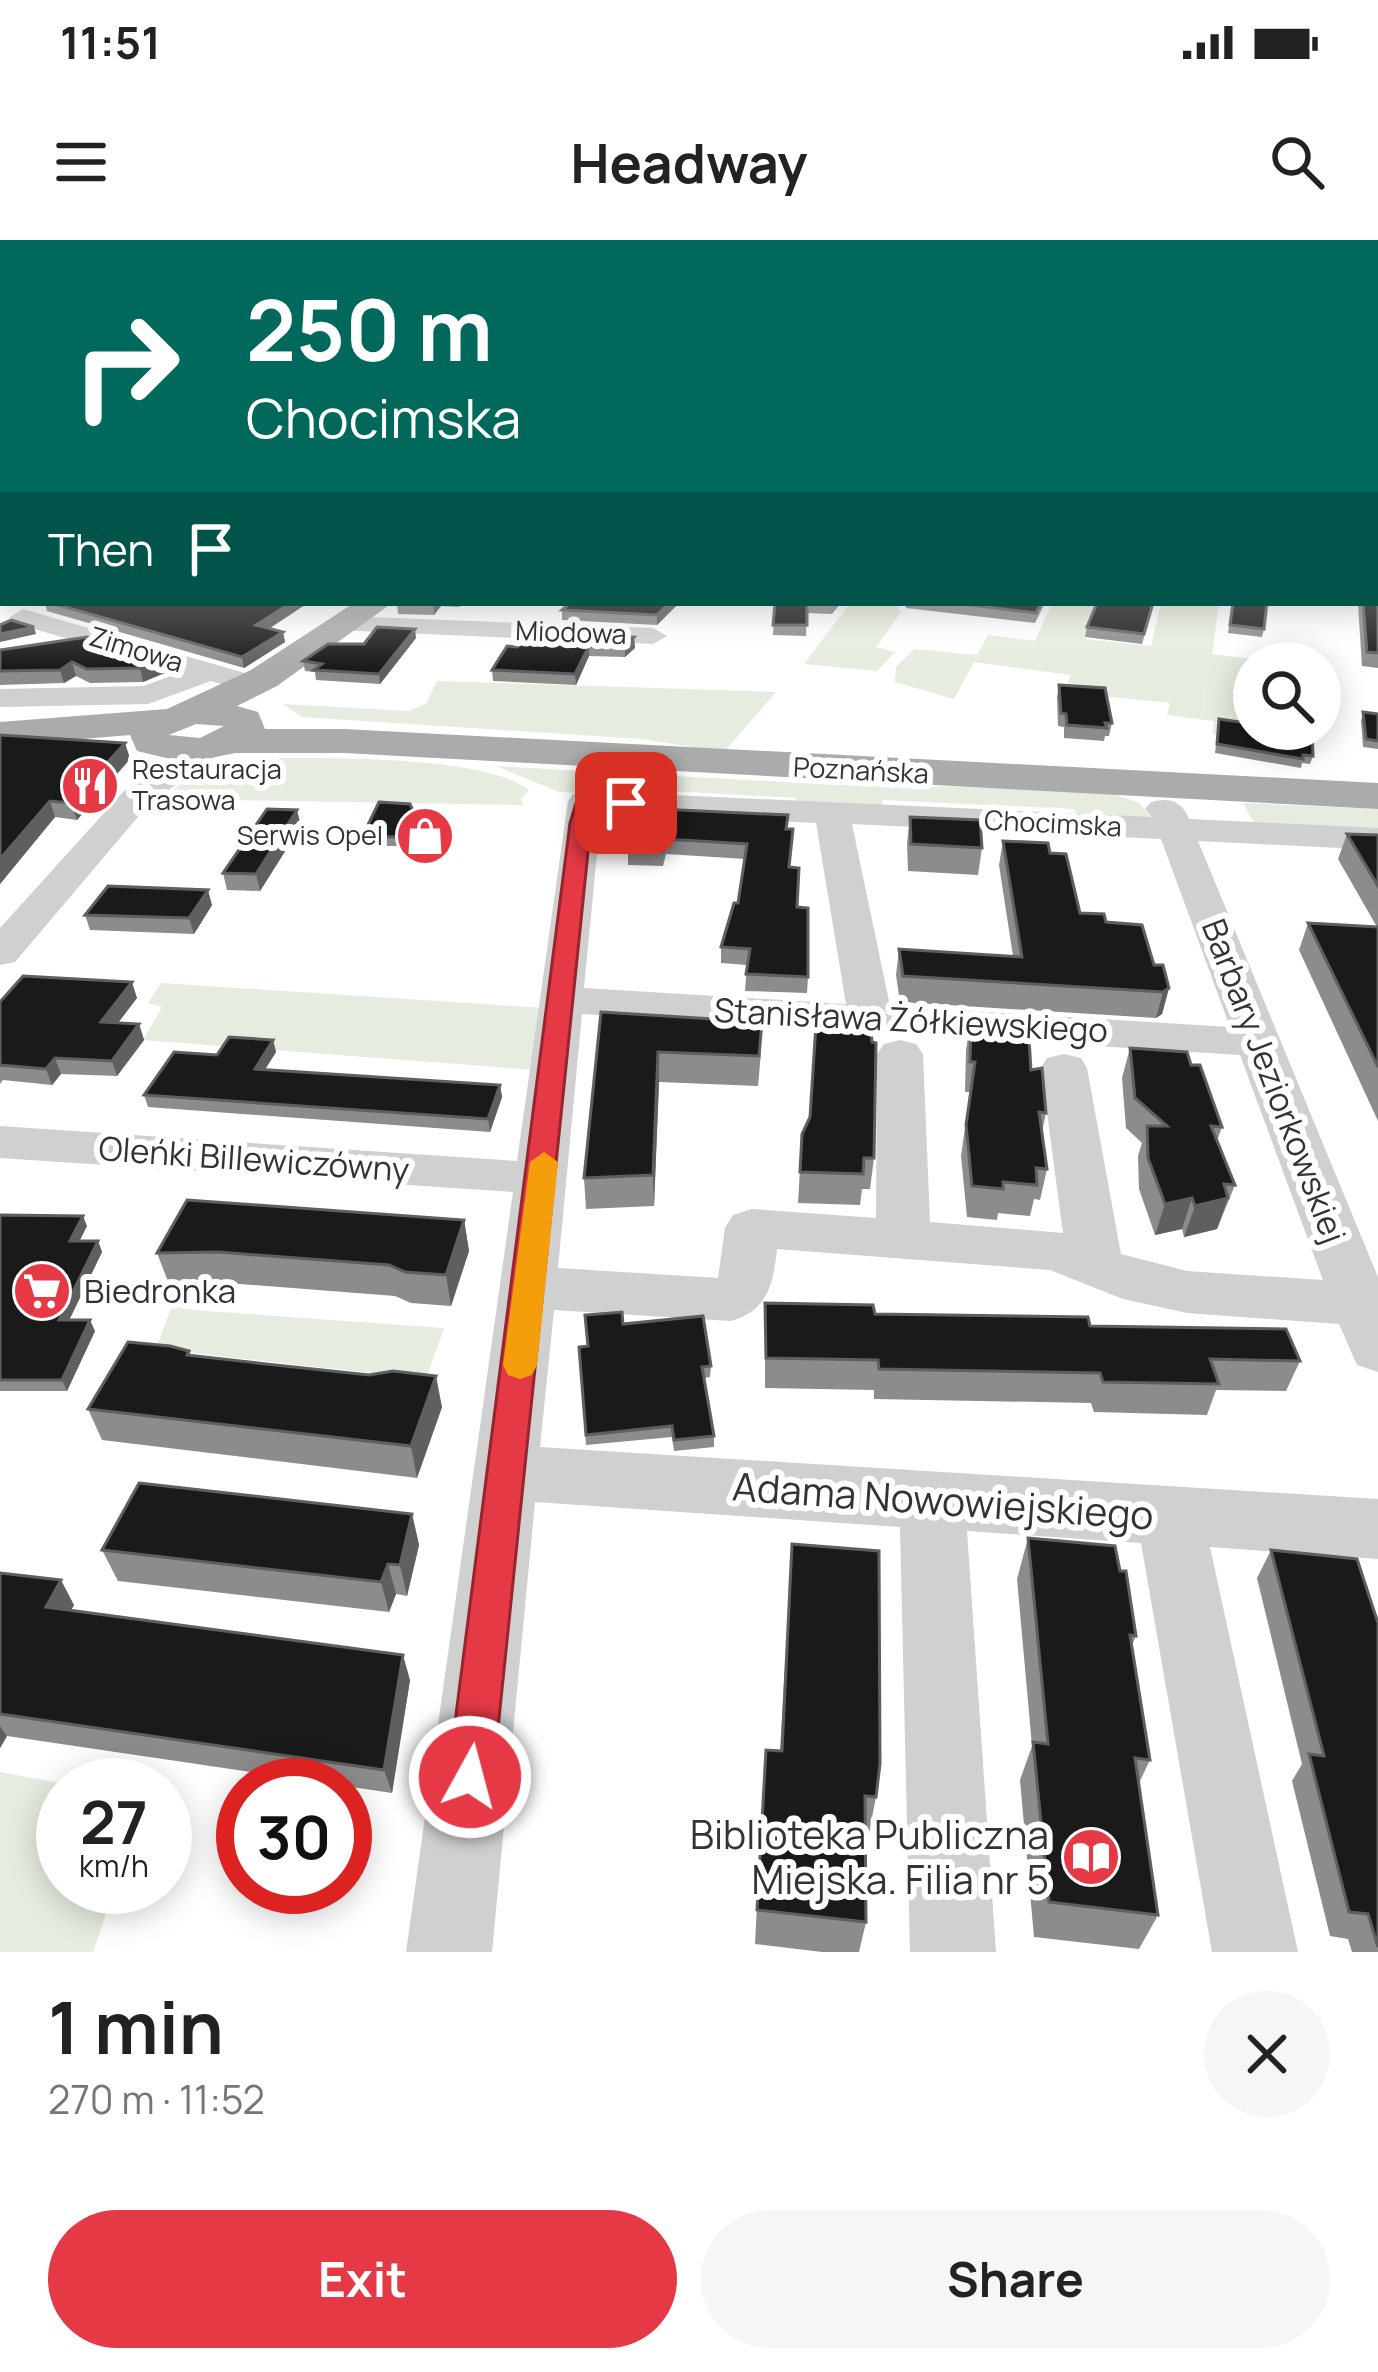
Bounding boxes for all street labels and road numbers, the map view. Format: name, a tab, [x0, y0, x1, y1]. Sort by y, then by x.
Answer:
street label: Miodowa	[515, 611, 627, 652]
street label: Zimowa	[85, 617, 188, 680]
street label: Poznańska	[792, 747, 930, 792]
street label: Chocimska	[983, 800, 1123, 845]
street label: Barbary Jeziorkowskiej	[1192, 912, 1357, 1249]
street label: Stanisława Żółkiewskiego	[713, 987, 1109, 1052]
street label: Oleńki Billewiczówny	[97, 1125, 411, 1192]
street label: Adama Nowowiejskiego	[731, 1458, 1155, 1542]

